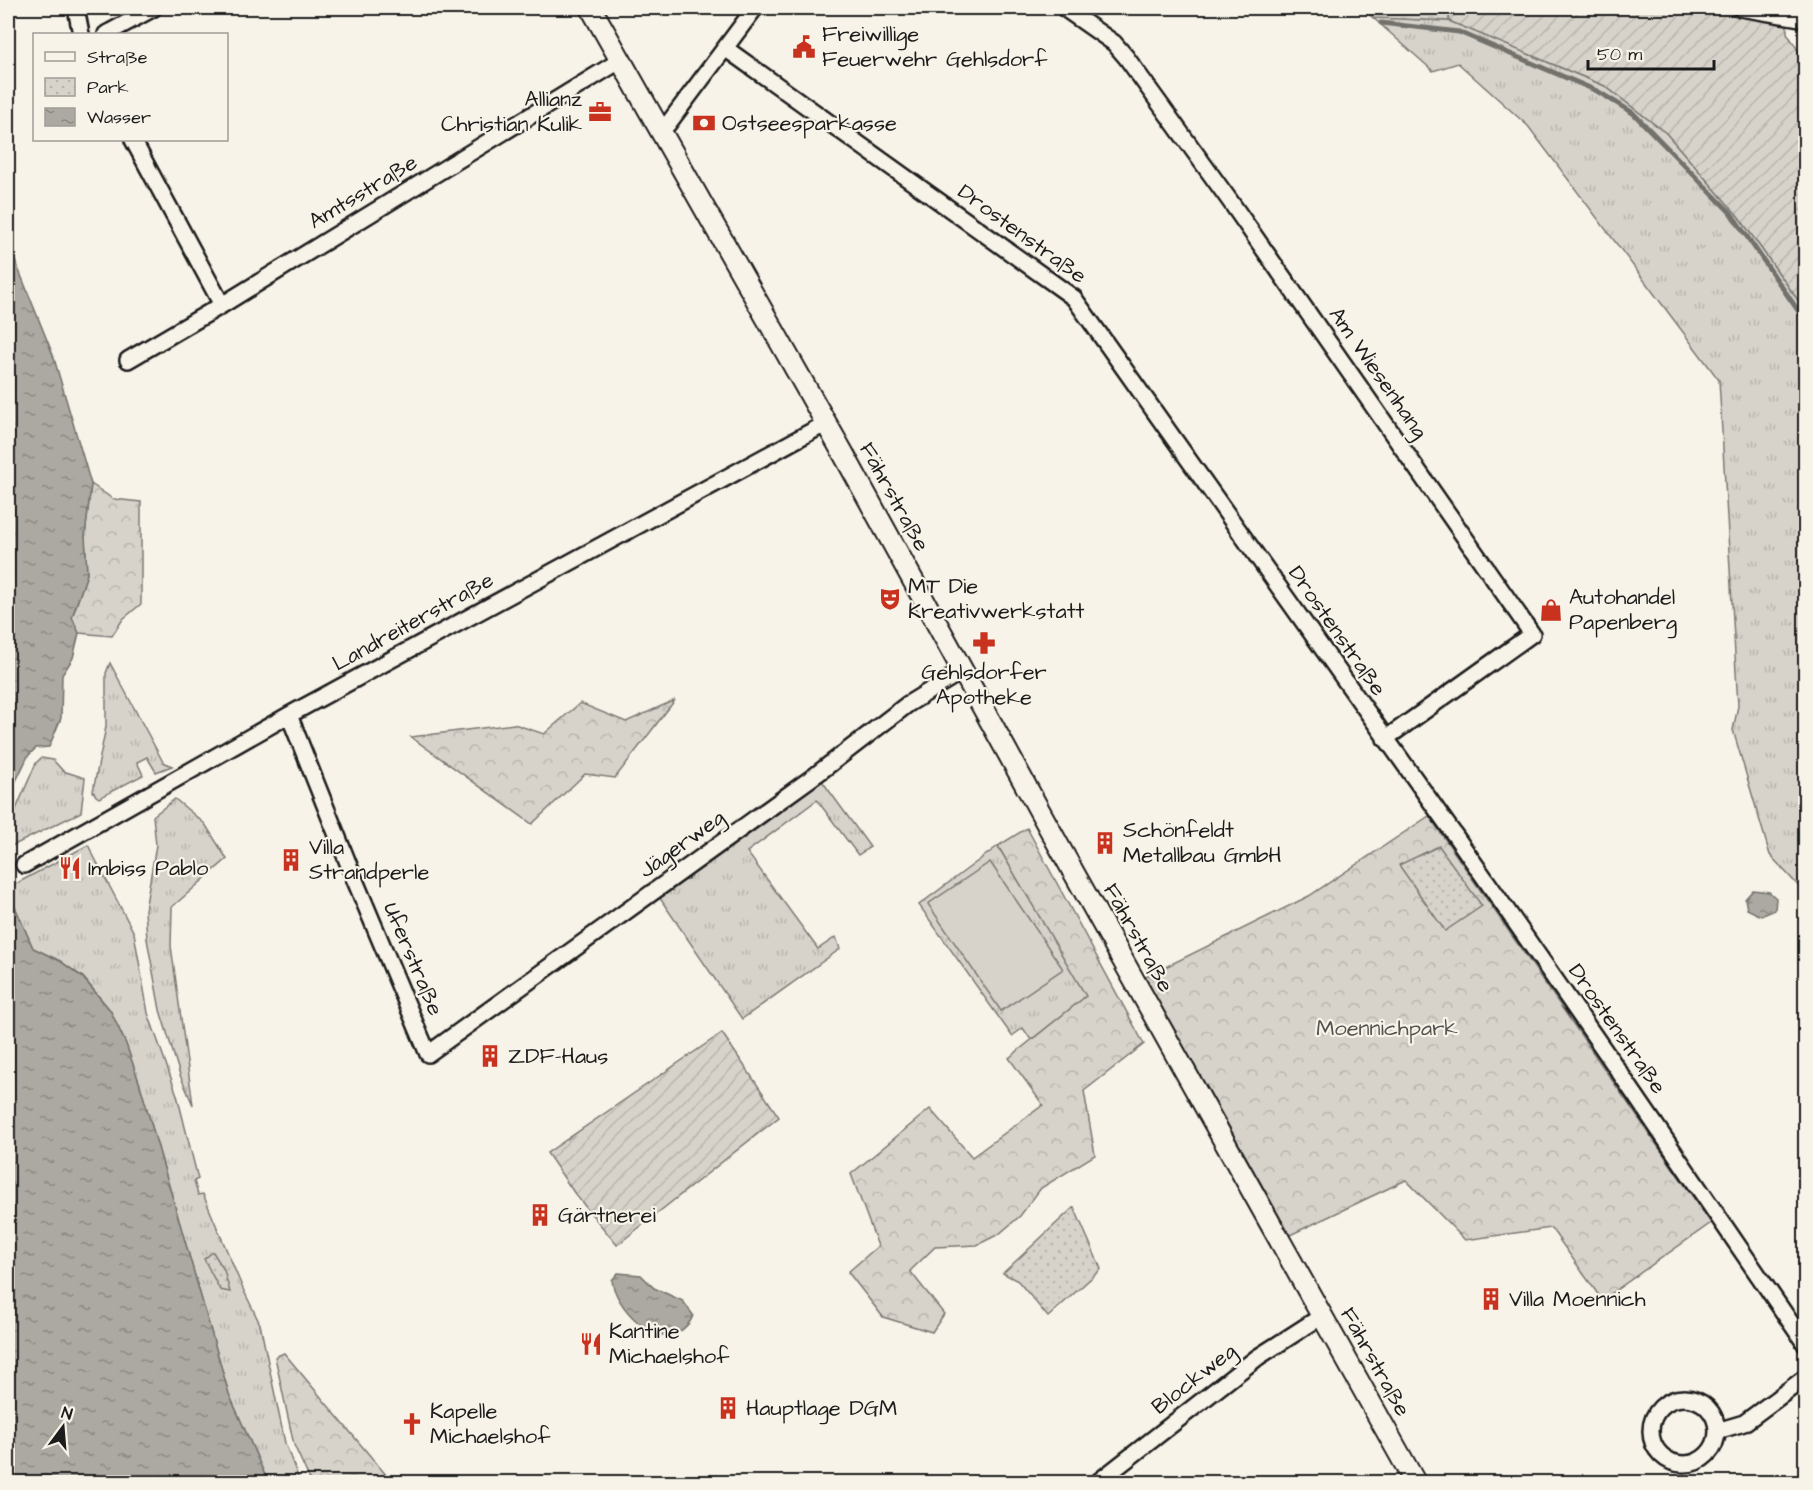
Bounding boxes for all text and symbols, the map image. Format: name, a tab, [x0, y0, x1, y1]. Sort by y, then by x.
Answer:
place label: Freiwillige Feuerwehr Gehlsdorf	[822, 19, 1048, 75]
legend	[33, 33, 228, 141]
scale bar	[1588, 33, 1714, 71]
public building icon: Freiwillige Feuerwehr Gehlsdorf	[791, 34, 817, 60]
text: 50 m	[1597, 42, 1642, 67]
text: Straße	[87, 45, 148, 70]
text: Park	[87, 75, 129, 100]
place label: Allianz Christian Kulik	[441, 84, 582, 140]
office icon: Allianz Christian Kulik	[587, 99, 613, 125]
text: Wasser	[87, 105, 151, 130]
place label: Ostseesparkasse	[722, 108, 897, 139]
bank icon: Ostseesparkasse	[691, 110, 717, 136]
street label: Amtsstraße	[303, 147, 423, 237]
street label: Drostenstraße	[951, 177, 1093, 291]
street label: Am Wiesenhang	[1320, 301, 1435, 446]
street label: Fährstraße	[851, 437, 937, 557]
street label: Drostenstraße	[1281, 560, 1393, 702]
street label: Landreiterstraße	[327, 565, 499, 679]
place label: MT Die Kreativwerkstatt	[908, 571, 1085, 627]
place label: Autohandel Papenberg	[1569, 582, 1677, 639]
theatre icon: MT Die Kreativwerkstatt	[877, 586, 903, 612]
shop icon: Autohandel Papenberg	[1538, 597, 1564, 623]
pharmacy icon: Gehlsdorfer Apotheke	[971, 630, 997, 656]
place label: Gehlsdorfer Apotheke	[921, 657, 1047, 713]
street label: Jägerweg	[633, 802, 732, 887]
place label: Schönfeldt Metallbau GmbH	[1123, 815, 1282, 871]
building icon: Schönfeldt Metallbau GmbH	[1092, 830, 1118, 856]
place label: Villa Strandperle	[309, 832, 429, 888]
building icon: Villa Strandperle	[278, 847, 304, 873]
place label: Imbiss Pablo	[88, 853, 209, 884]
restaurant icon: Imbiss Pablo	[57, 855, 83, 881]
street label: Fährstraße	[1095, 878, 1181, 998]
street label: Uferstraße	[375, 898, 451, 1020]
street label: Drostenstraße	[1561, 958, 1673, 1100]
park label: Moennichpark	[1316, 1013, 1458, 1044]
place label: ZDF-Haus	[508, 1041, 608, 1072]
building icon: ZDF-Haus	[477, 1043, 503, 1069]
place label: Gärtnerei	[558, 1200, 656, 1231]
building icon: Gärtnerei	[527, 1202, 553, 1228]
place label: Villa Moennich	[1509, 1284, 1646, 1315]
building icon: Villa Moennich	[1478, 1286, 1504, 1312]
street label: Fährstraße	[1332, 1302, 1418, 1422]
place label: Kantine Michaelshof	[609, 1316, 730, 1372]
restaurant icon: Kantine Michaelshof	[578, 1331, 604, 1357]
street label: Blockweg	[1145, 1336, 1244, 1423]
place label: Hauptlage DGM	[746, 1393, 897, 1425]
building icon: Hauptlage DGM	[715, 1395, 741, 1421]
place label: Kapelle Michaelshof	[430, 1396, 551, 1452]
north arrow	[33, 1397, 93, 1457]
text: N	[59, 1402, 75, 1425]
church icon: Kapelle Michaelshof	[399, 1411, 425, 1437]

